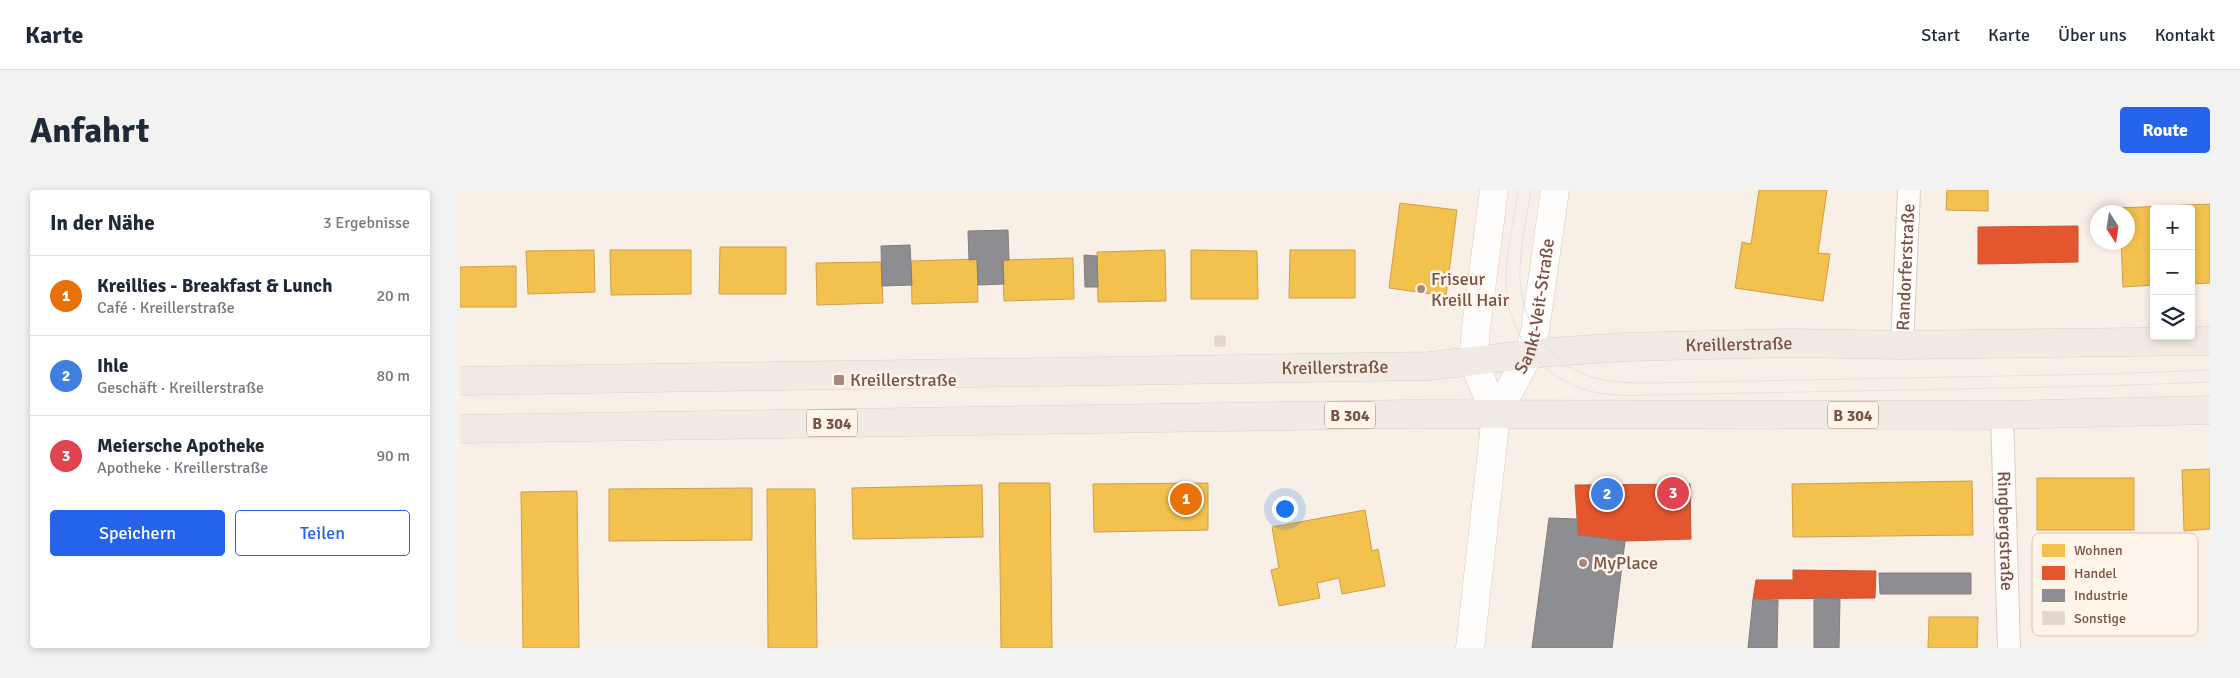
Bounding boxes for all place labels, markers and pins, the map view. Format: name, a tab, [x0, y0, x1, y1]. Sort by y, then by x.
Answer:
place label: Friseur Kreill Hair	[1431, 268, 1509, 311]
marker: Friseur Kreill Hair	[1415, 283, 1427, 295]
place label: Kreillerstraße	[850, 369, 957, 391]
marker: Kreillerstraße	[832, 373, 846, 387]
pin: 3	[1657, 474, 1689, 512]
pin: 2	[1591, 475, 1623, 513]
pin: 1	[1170, 480, 1202, 518]
place label: MyPlace	[1593, 552, 1658, 574]
marker: MyPlace	[1577, 557, 1589, 569]

